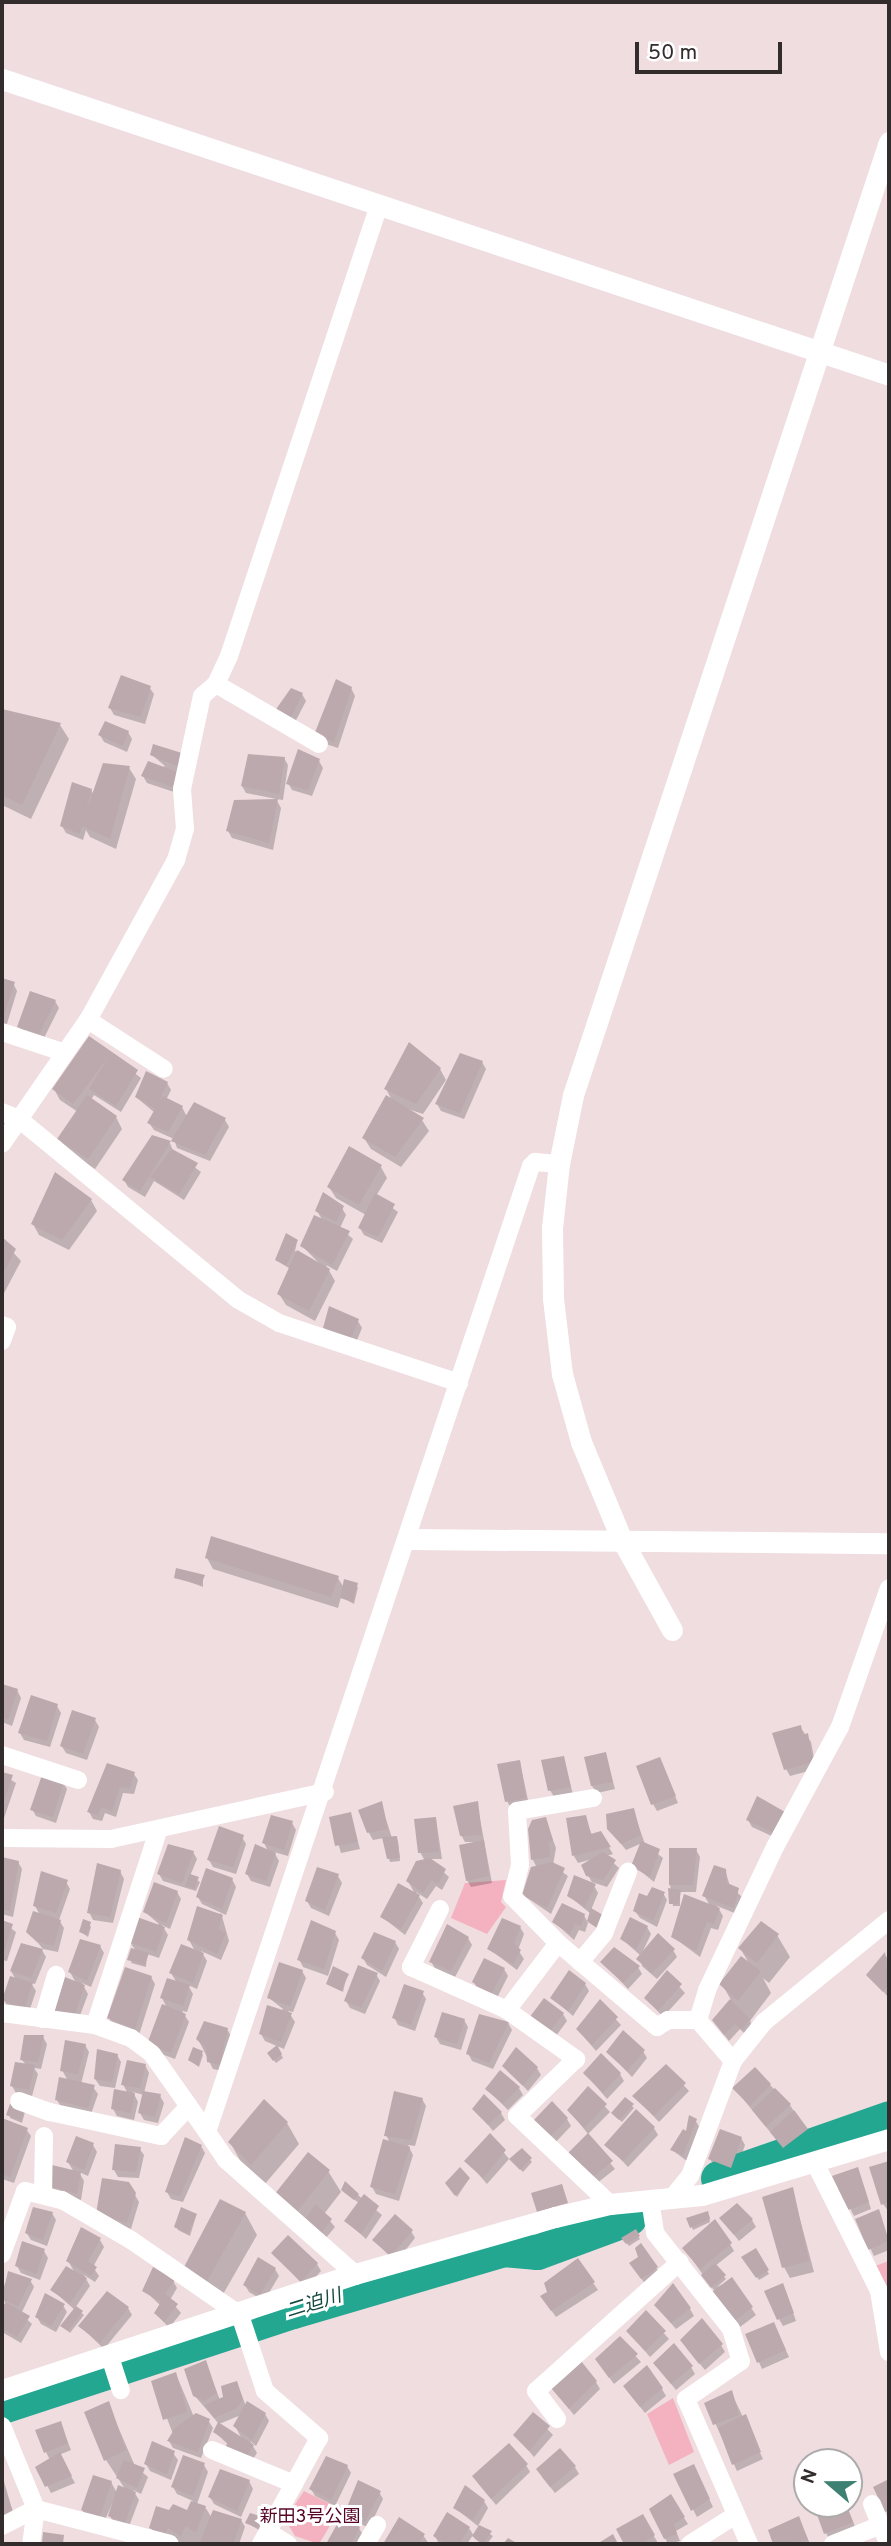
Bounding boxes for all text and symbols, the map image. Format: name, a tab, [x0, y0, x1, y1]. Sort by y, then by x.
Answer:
scale bar	[639, 28, 786, 72]
text: 50 m	[648, 40, 697, 67]
water label: 二迫川	[283, 2286, 345, 2324]
north arrow	[793, 2448, 863, 2518]
text: N	[797, 2466, 824, 2487]
park label: 新田3号公園	[260, 2507, 360, 2529]

